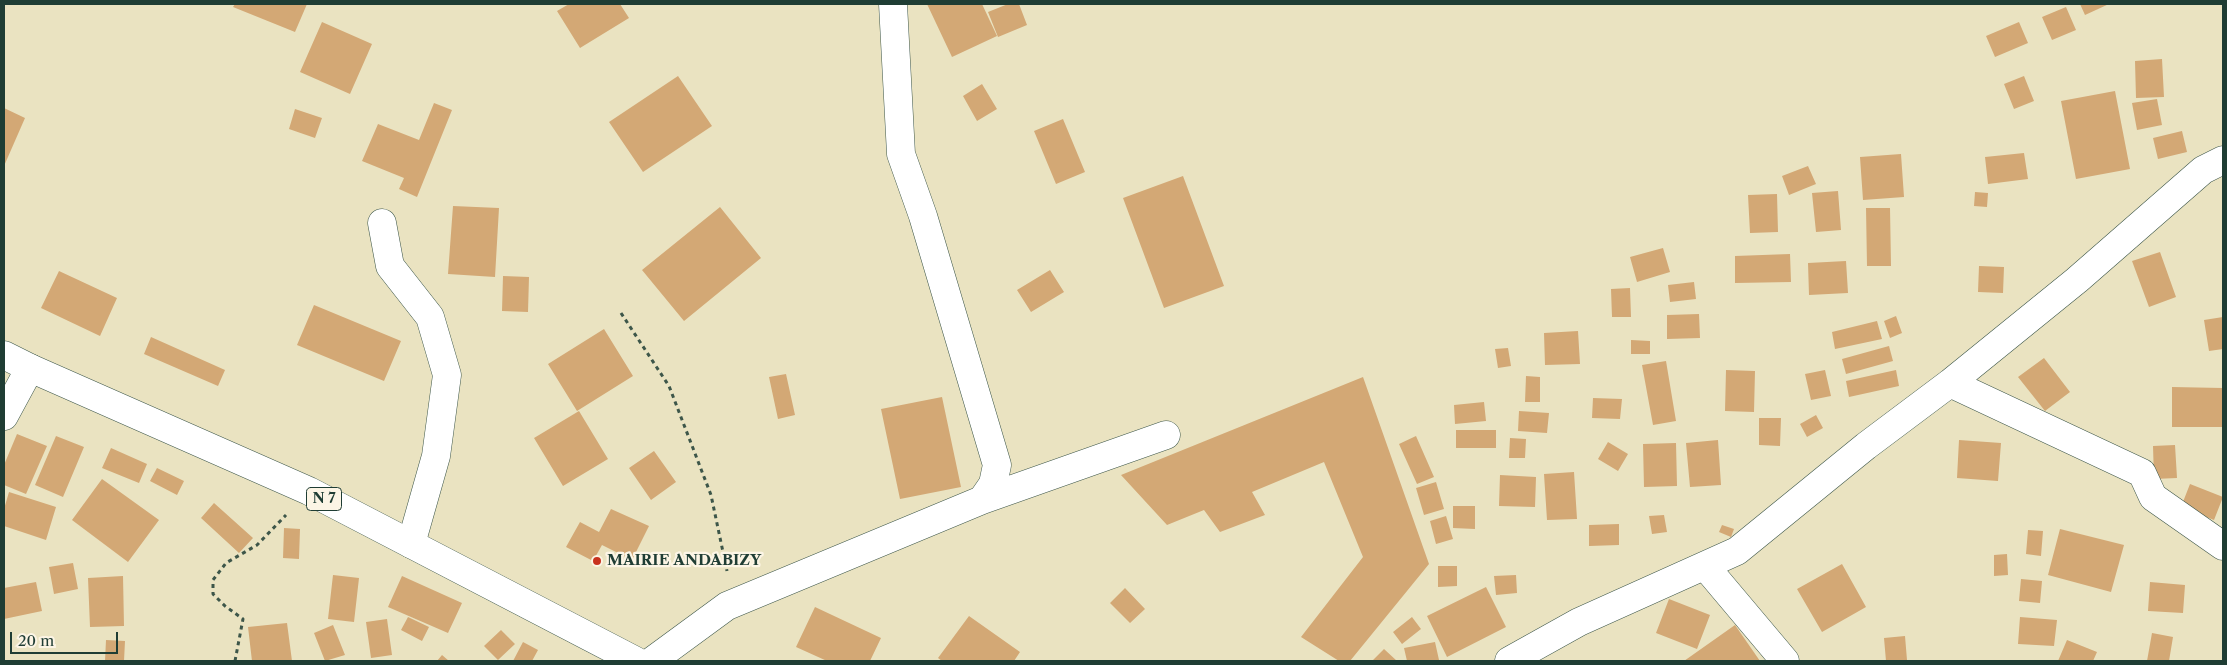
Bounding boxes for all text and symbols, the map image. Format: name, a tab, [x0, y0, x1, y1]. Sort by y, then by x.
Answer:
road number: N 7	[306, 488, 342, 510]
place label: MAIRIE ANDABIZY	[607, 552, 761, 570]
marker: MAIRIE ANDABIZY	[591, 555, 603, 567]
scale bar	[12, 622, 120, 654]
text: 20 m	[18, 631, 54, 650]

